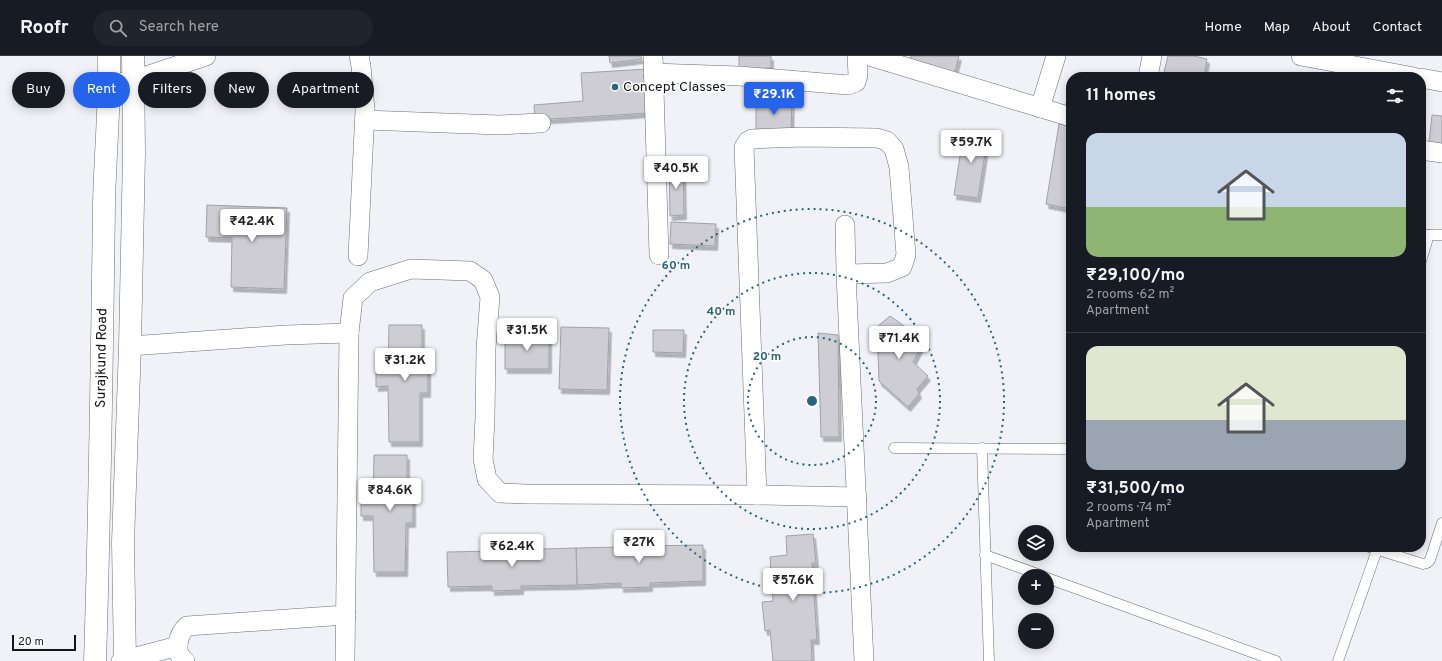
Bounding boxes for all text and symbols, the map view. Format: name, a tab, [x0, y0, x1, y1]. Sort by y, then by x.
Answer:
search box	[93, 10, 373, 46]
text: Roofr	[20, 16, 69, 40]
icon: search	[107, 17, 129, 39]
text: Search here	[139, 18, 219, 37]
text: Home	[1205, 19, 1242, 36]
text: Map	[1264, 19, 1290, 36]
text: About	[1312, 19, 1351, 36]
text: Contact	[1373, 19, 1422, 36]
chip: Buy	[12, 72, 65, 108]
chip: Rent	[73, 72, 130, 108]
chip: Filters	[138, 72, 206, 108]
chip: New	[214, 72, 269, 108]
chip: Apartment	[277, 72, 374, 108]
place label: Concept Classes	[623, 79, 726, 96]
marker: Concept Classes	[610, 82, 620, 92]
pin: ₹29.1K	[741, 82, 807, 116]
text: 11 homes	[1086, 85, 1156, 107]
icon: filters	[1384, 85, 1406, 107]
text: ₹29.1K	[753, 87, 795, 103]
pin: ₹59.7K	[938, 130, 1004, 164]
text: ₹59.7K	[950, 135, 992, 151]
pin: ₹40.5K	[643, 156, 709, 190]
icon: home	[1210, 159, 1282, 231]
text: ₹40.5K	[653, 161, 699, 177]
pin: ₹42.4K	[219, 209, 285, 243]
text: ₹42.4K	[229, 214, 275, 230]
text: 60 m	[662, 258, 690, 274]
text: ₹29,100/mo	[1086, 265, 1185, 287]
text: 2 rooms · 62 m²	[1086, 287, 1174, 303]
text: Apartment	[1086, 303, 1149, 319]
text: 40 m	[706, 304, 736, 320]
street label: Surajkund Road	[93, 308, 111, 408]
pin: ₹31.5K	[494, 318, 560, 352]
text: ₹31.5K	[506, 323, 548, 339]
pin: ₹71.4K	[866, 326, 932, 360]
text: ₹71.4K	[878, 331, 920, 347]
pin: ₹31.2K	[372, 348, 438, 382]
text: 20 m	[753, 349, 781, 365]
text: ₹31.2K	[384, 353, 426, 369]
icon: home	[1210, 372, 1282, 444]
centre of rings	[805, 394, 819, 408]
pin: ₹84.6K	[357, 478, 423, 512]
text: ₹31,500/mo	[1086, 478, 1185, 500]
text: ₹84.6K	[367, 483, 413, 499]
text: 2 rooms · 74 m²	[1086, 500, 1171, 516]
text: Apartment	[1086, 516, 1149, 532]
map controls	[1018, 525, 1054, 649]
button: layers	[1018, 525, 1054, 561]
pin: ₹27K	[615, 530, 663, 564]
pin: ₹62.4K	[479, 534, 545, 568]
text: ₹27K	[623, 535, 655, 551]
text: ₹62.4K	[489, 539, 535, 555]
pin: ₹57.6K	[760, 568, 826, 602]
button: +	[1018, 569, 1054, 605]
text: ₹57.6K	[772, 573, 814, 589]
button: −	[1018, 613, 1054, 649]
scale bar	[12, 633, 76, 652]
text: 20 m	[18, 635, 44, 649]

